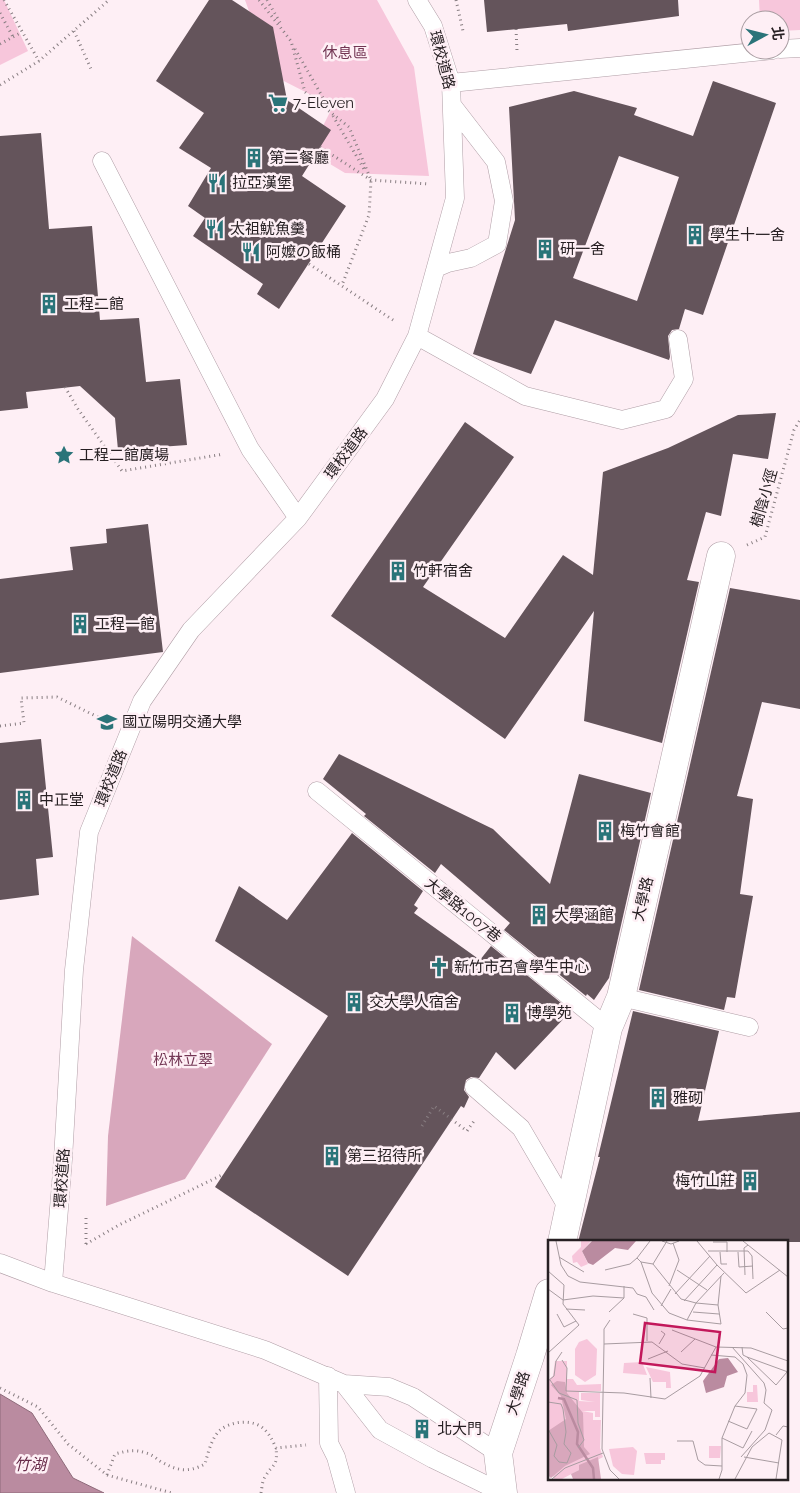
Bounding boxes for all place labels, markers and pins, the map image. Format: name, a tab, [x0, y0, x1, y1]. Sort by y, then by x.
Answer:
supermarket icon: 7-Eleven	[267, 92, 289, 114]
place label: 7-Eleven	[293, 94, 354, 112]
building icon: 第二餐廳	[243, 147, 265, 169]
place label: 第二餐廳	[269, 149, 329, 167]
restaurant icon: 拉亞漢堡	[206, 172, 228, 194]
place label: 拉亞漢堡	[232, 174, 292, 192]
restaurant icon: 太祖魷魚羹	[204, 218, 226, 240]
place label: 太祖魷魚羹	[230, 220, 305, 238]
building icon: 學生十一舍	[684, 224, 706, 246]
place label: 學生十一舍	[710, 226, 785, 244]
building icon: 研一舍	[534, 238, 556, 260]
place label: 研一舍	[560, 240, 605, 258]
restaurant icon: 阿嬤の飯桶	[240, 241, 262, 263]
place label: 阿嬤の飯桶	[266, 243, 341, 261]
building icon: 工程二館	[38, 293, 60, 315]
place label: 工程二館	[64, 295, 124, 313]
place icon: 工程二館廣場	[53, 444, 75, 466]
place label: 工程二館廣場	[79, 446, 169, 464]
building icon: 竹軒宿舍	[387, 560, 409, 582]
place label: 竹軒宿舍	[413, 562, 473, 580]
building icon: 工程一館	[69, 613, 91, 635]
place label: 工程一館	[95, 615, 155, 633]
school or university icon: 國立陽明交通大學	[96, 711, 118, 733]
place label: 國立陽明交通大學	[122, 713, 242, 731]
building icon: 中正堂	[13, 789, 35, 811]
place label: 中正堂	[39, 791, 84, 809]
building icon: 梅竹會館	[594, 820, 616, 842]
place label: 梅竹會館	[620, 822, 680, 840]
building icon: 大學涵館	[528, 904, 550, 926]
place label: 大學涵館	[554, 906, 614, 924]
church icon: 新竹市召會學生中心	[428, 956, 450, 978]
place label: 新竹市召會學生中心	[454, 958, 589, 976]
building icon: 交大學人宿舍	[343, 991, 365, 1013]
place label: 交大學人宿舍	[369, 993, 459, 1011]
building icon: 博學苑	[501, 1002, 523, 1024]
place label: 博學苑	[527, 1004, 572, 1022]
building icon: 雅砌	[647, 1087, 669, 1109]
place label: 雅砌	[673, 1089, 703, 1107]
building icon: 第三招待所	[321, 1145, 343, 1167]
place label: 第三招待所	[347, 1147, 422, 1165]
building icon: 梅竹山莊	[739, 1170, 761, 1192]
place label: 梅竹山莊	[675, 1172, 735, 1190]
building icon: 北大門	[411, 1418, 433, 1440]
place label: 北大門	[437, 1420, 482, 1438]

